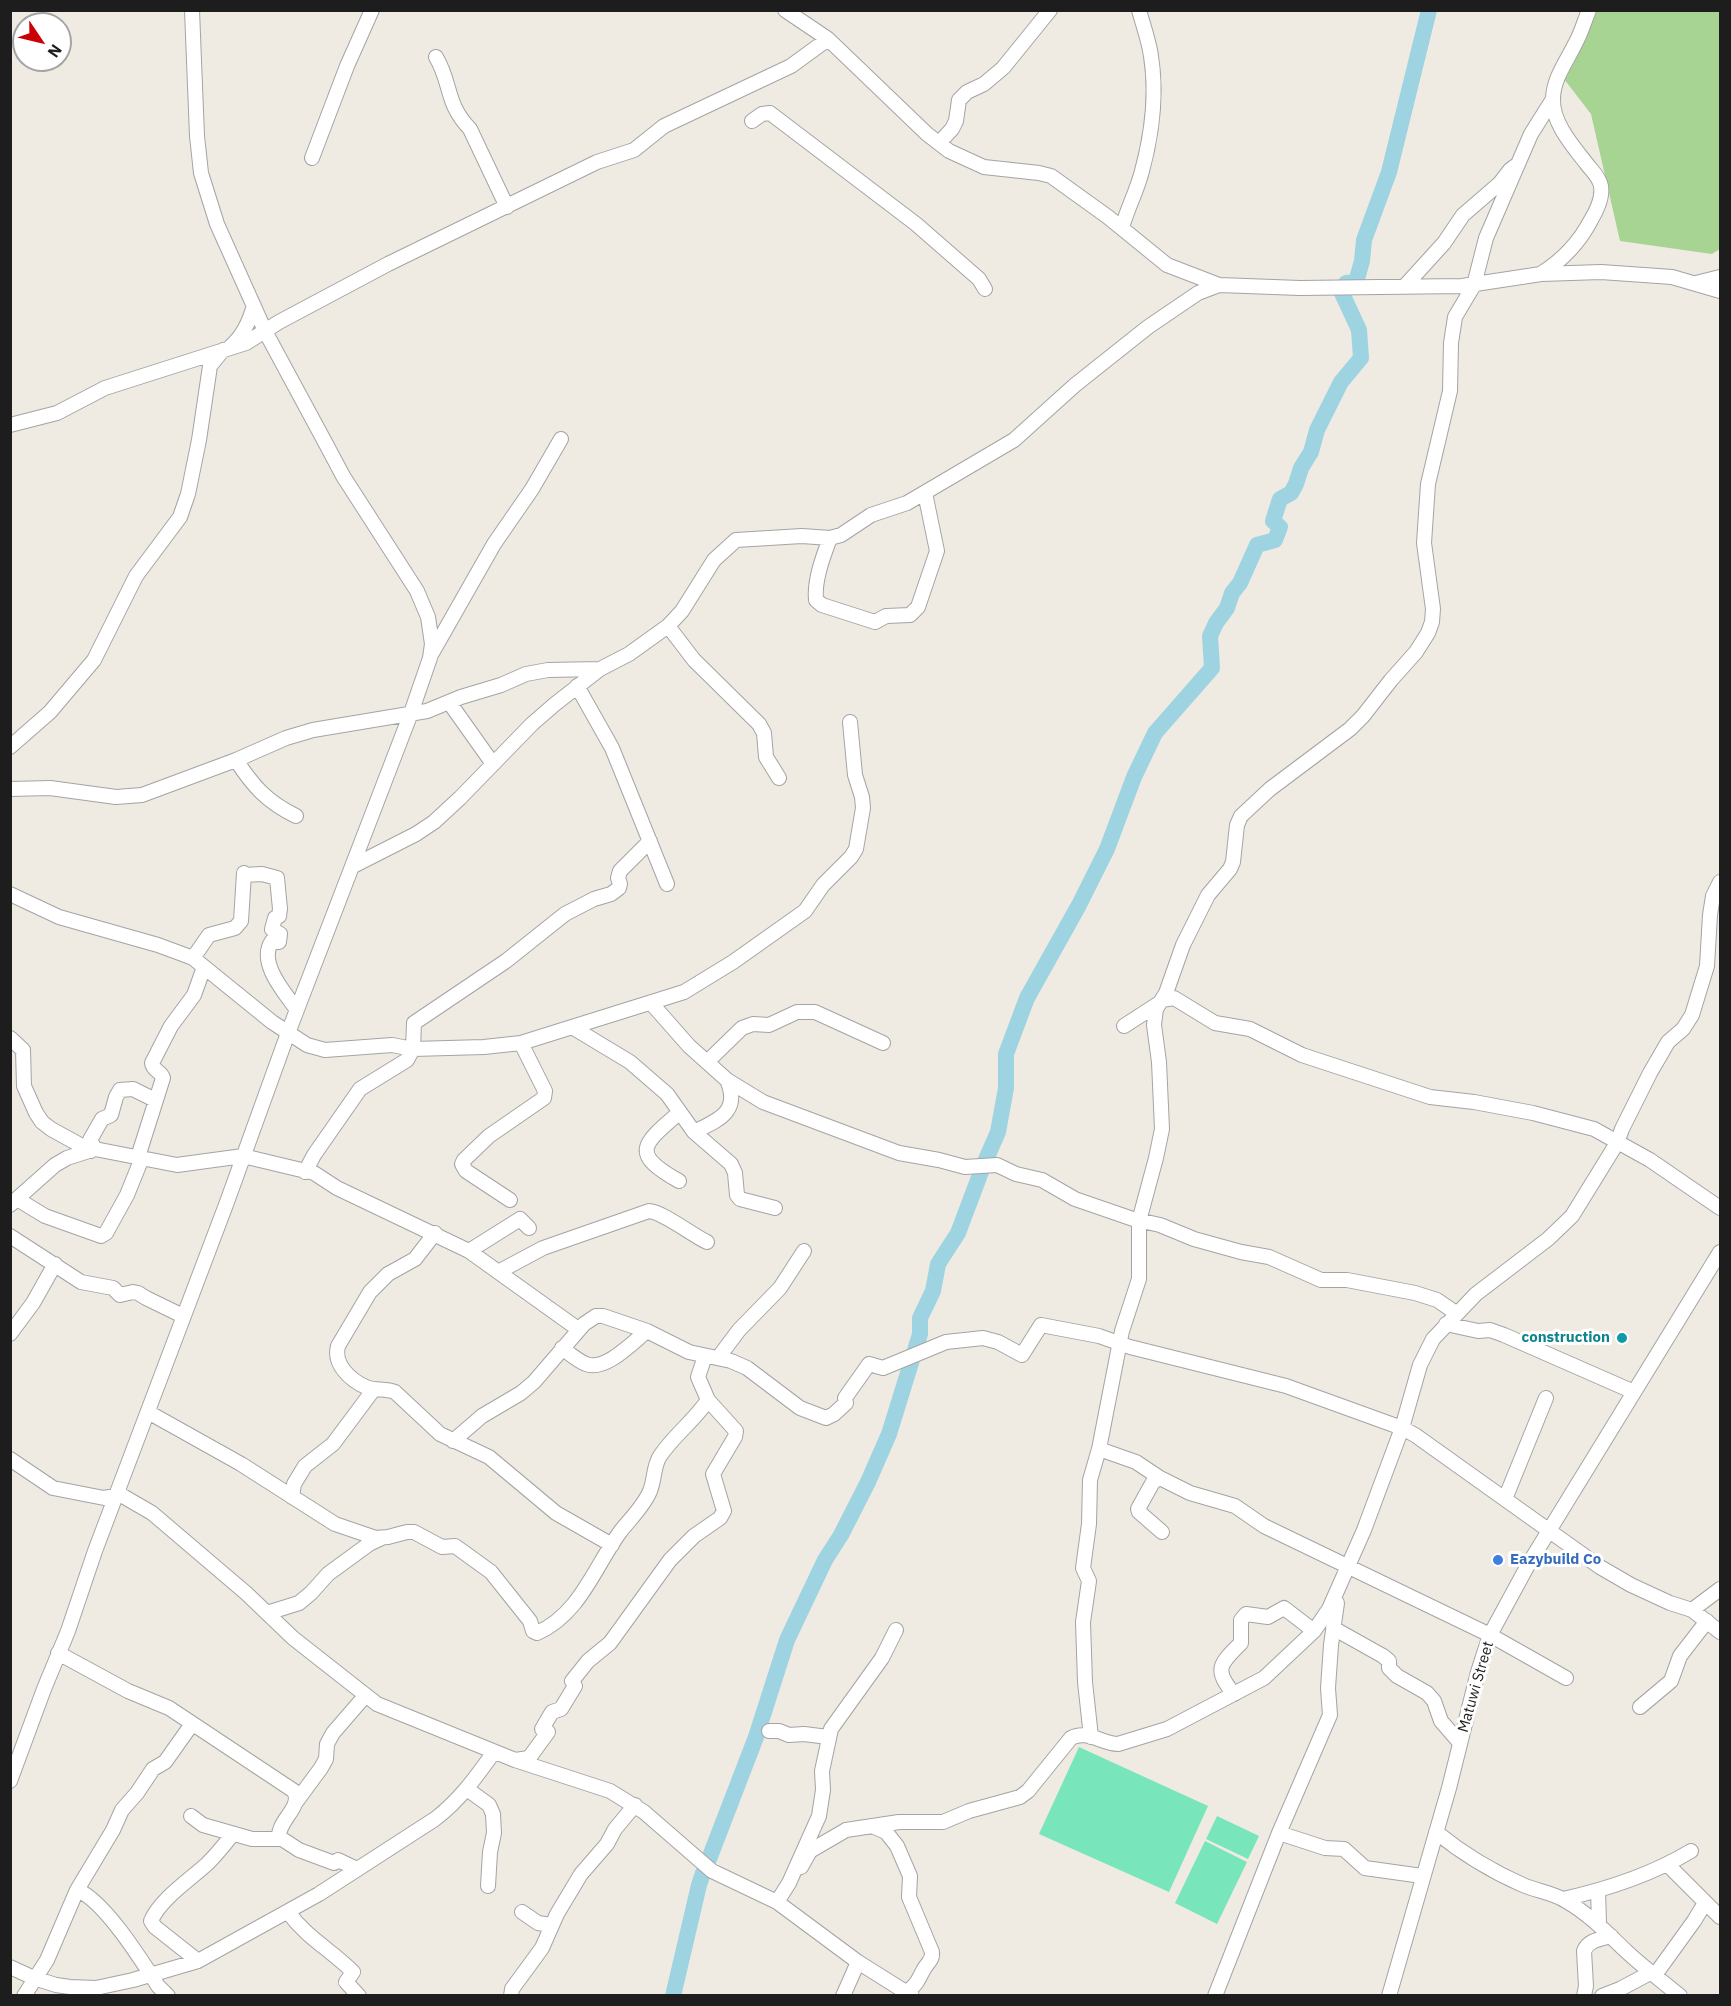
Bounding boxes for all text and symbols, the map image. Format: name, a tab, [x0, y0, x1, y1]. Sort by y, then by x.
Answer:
north arrow	[12, 12, 72, 72]
text: N	[44, 41, 67, 62]
place label: construction	[1522, 1329, 1610, 1347]
marker: construction	[1615, 1331, 1629, 1345]
place label: Eazybuild Co	[1510, 1551, 1601, 1569]
marker: Eazybuild Co	[1491, 1553, 1505, 1567]
street label: Matuwi Street	[1454, 1639, 1498, 1735]

